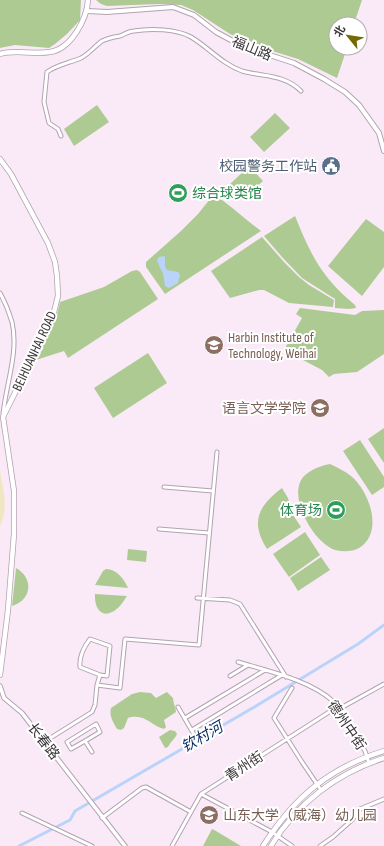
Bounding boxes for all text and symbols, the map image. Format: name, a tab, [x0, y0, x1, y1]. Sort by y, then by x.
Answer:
north arrow	[328, 16, 368, 56]
text: 北	[331, 23, 348, 39]
street label: 福山路	[229, 33, 274, 64]
public building icon: 校园警务工作站	[320, 155, 342, 177]
place label: 校园警务工作站	[219, 158, 317, 175]
sports icon: 综合球类馆	[167, 182, 189, 204]
place label: 综合球类馆	[192, 185, 262, 202]
street label: BEIHUANHAI ROAD	[9, 308, 60, 394]
place label: Harbin Institute of Technology, Weihai	[228, 329, 316, 362]
school or university icon: Harbin Institute of Technology, Weihai	[203, 334, 225, 356]
school or university icon: 语言文学学院	[309, 397, 331, 419]
place label: 语言文学学院	[222, 400, 306, 417]
sports icon: 体育场	[325, 499, 347, 521]
place label: 体育场	[280, 502, 322, 519]
street label: 德州中街	[324, 697, 369, 753]
water label: 钦村河	[178, 716, 229, 757]
street label: 长春路	[24, 720, 63, 763]
street label: 青州街	[222, 748, 267, 785]
school or university icon: 山东大学（威海）幼儿园	[198, 804, 220, 826]
place label: 山东大学（威海）幼儿园	[223, 807, 377, 824]

